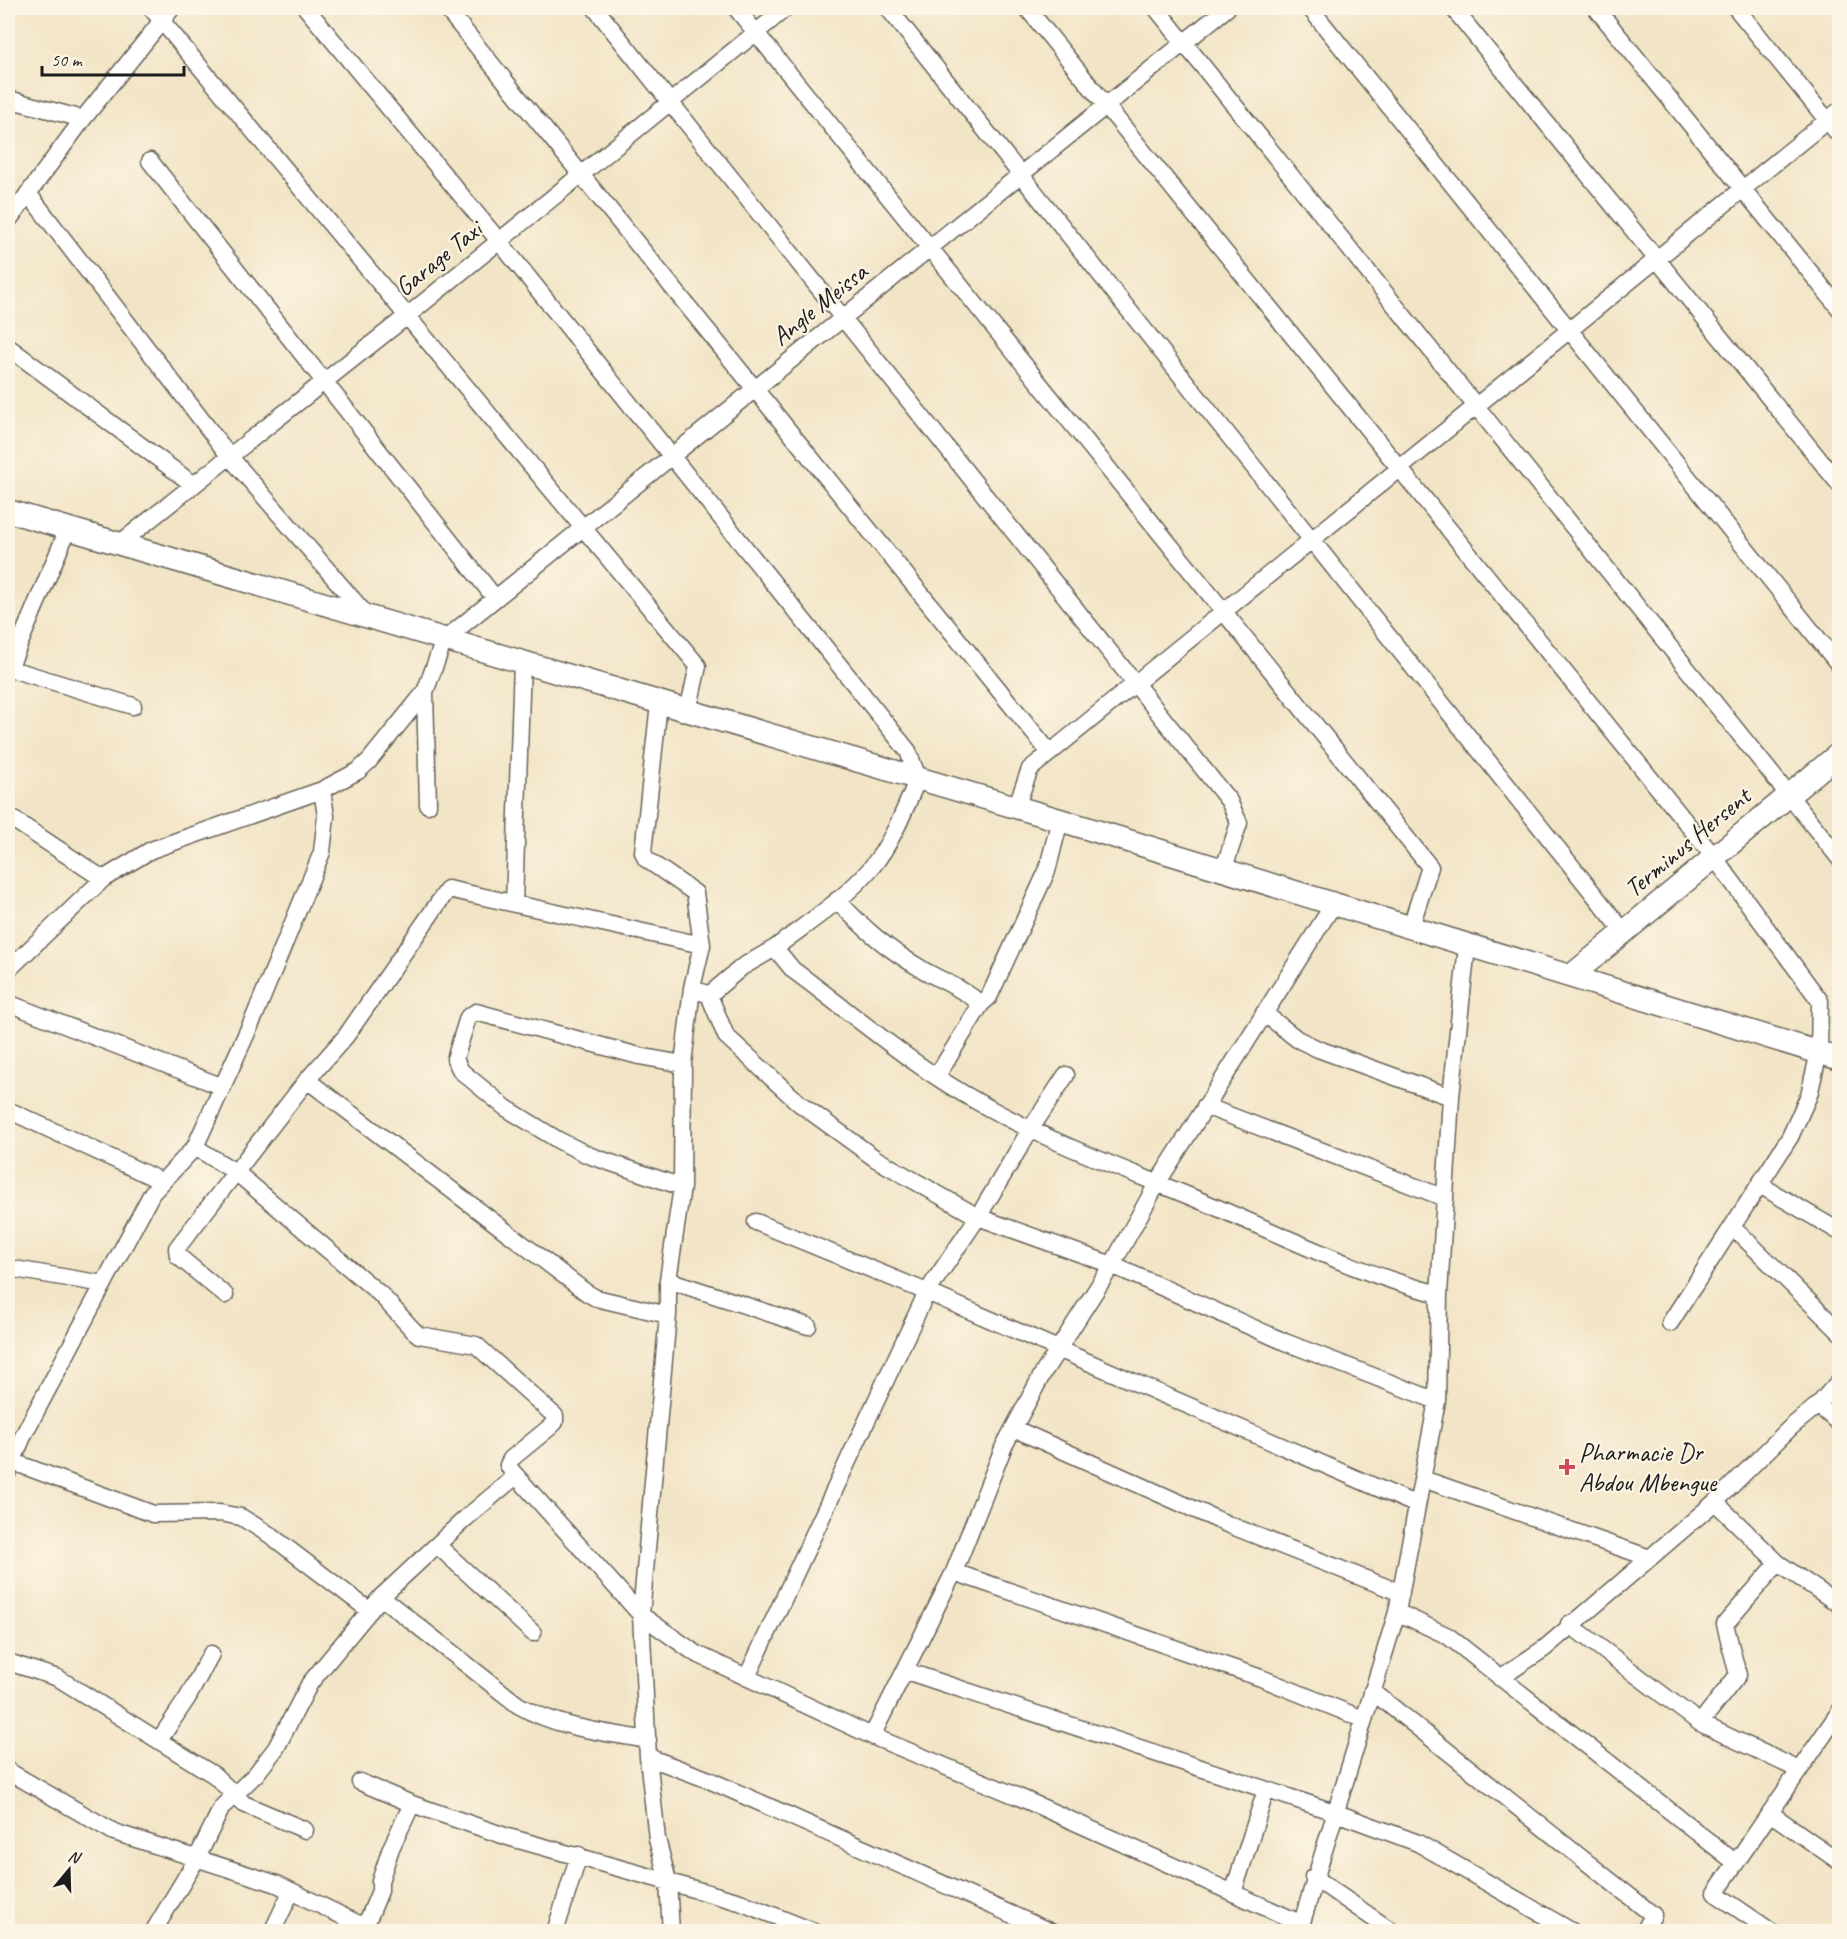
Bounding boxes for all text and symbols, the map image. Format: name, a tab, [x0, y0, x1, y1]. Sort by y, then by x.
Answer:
scale bar	[42, 39, 184, 77]
text: 50 m	[51, 49, 84, 71]
street label: Garage Taxi	[388, 211, 491, 303]
street label: Angle Meissa	[765, 255, 875, 353]
street label: Terminus Hersent	[1617, 778, 1759, 905]
place label: Pharmacie Dr Abdou Mbengue	[1579, 1436, 1718, 1499]
marker: Pharmacie Dr Abdou Mbengue	[1560, 1460, 1574, 1474]
north arrow	[39, 1840, 99, 1900]
text: N	[66, 1846, 84, 1869]

